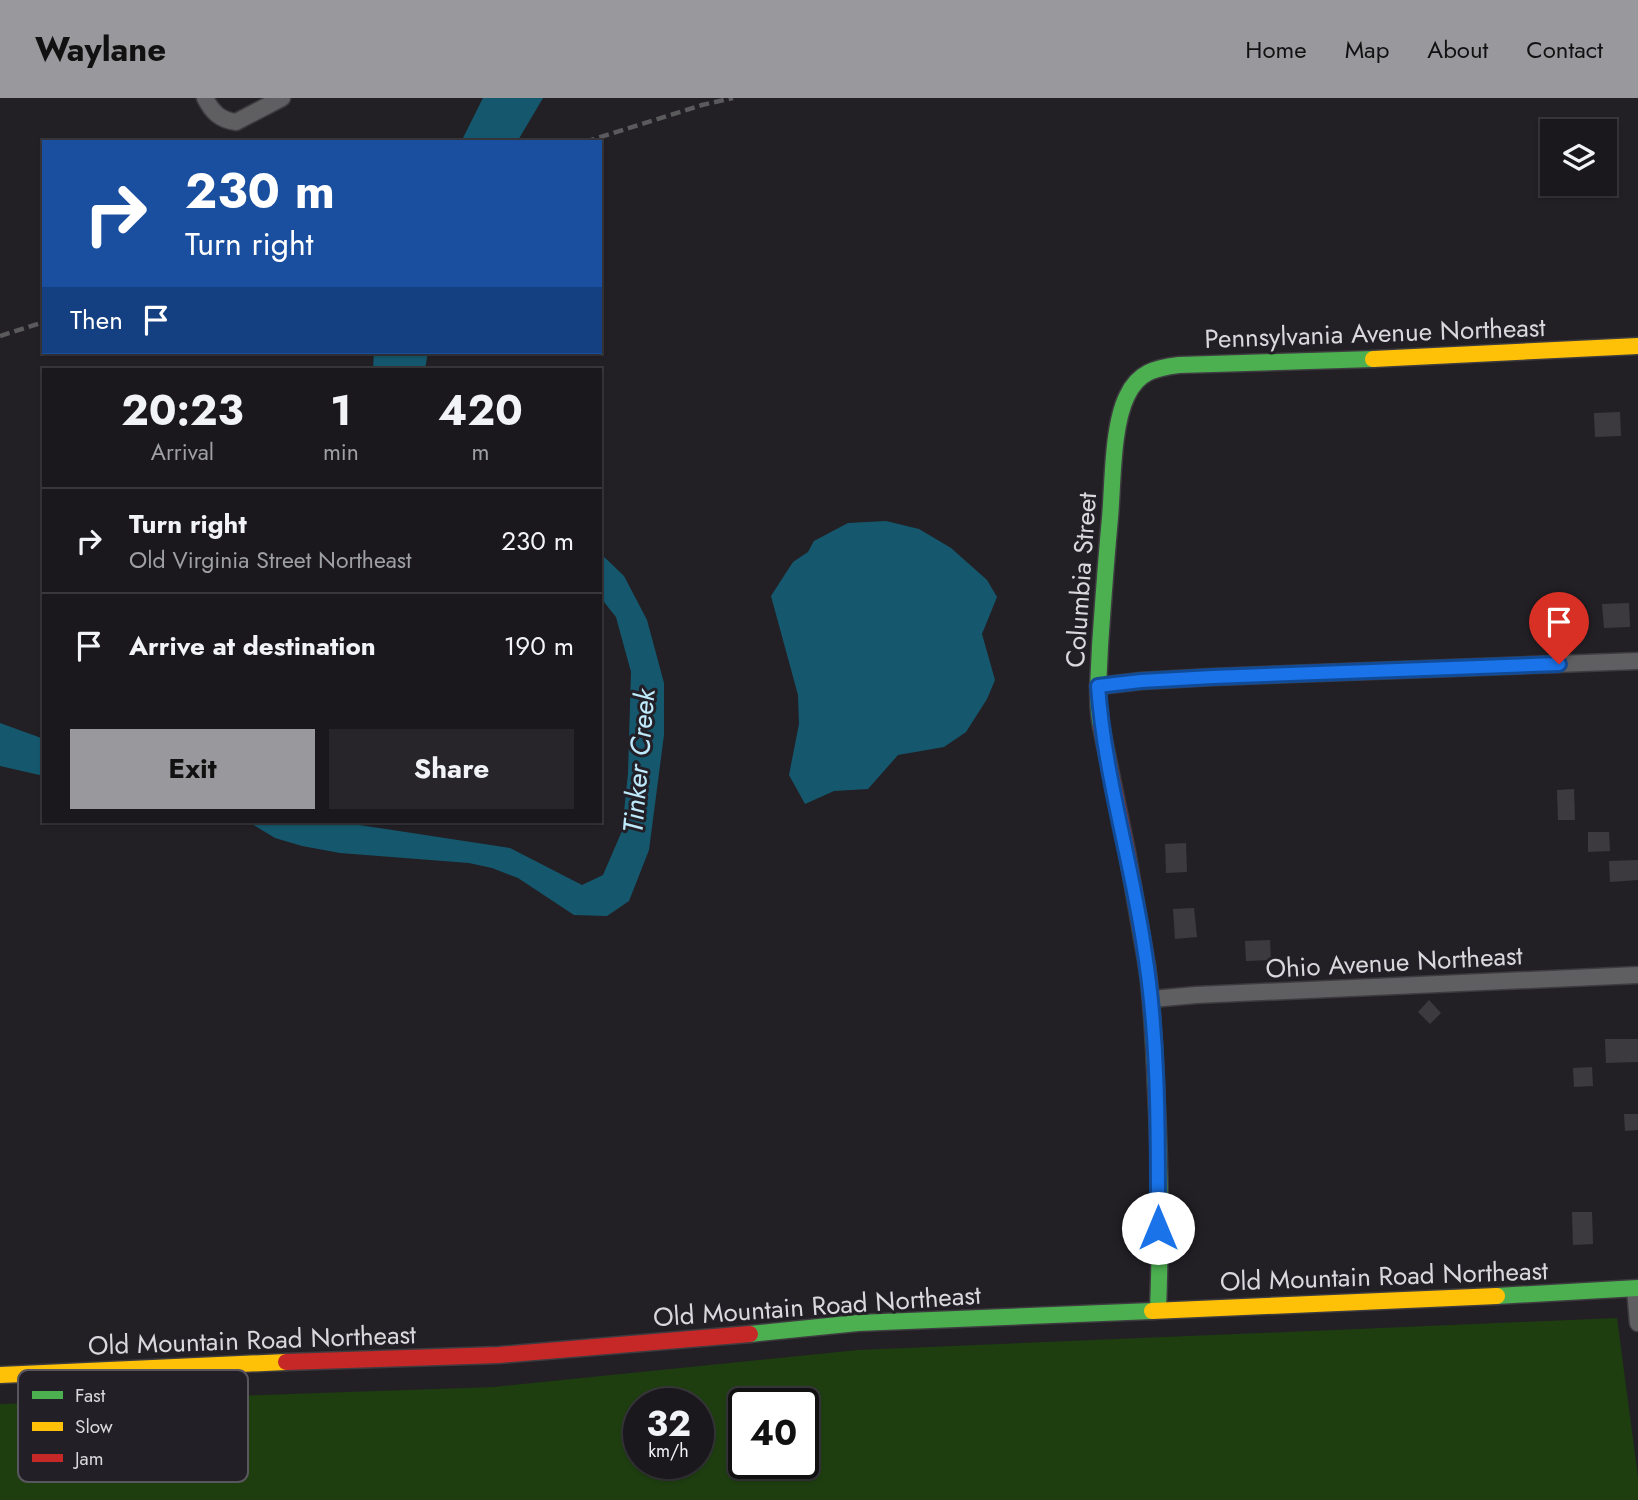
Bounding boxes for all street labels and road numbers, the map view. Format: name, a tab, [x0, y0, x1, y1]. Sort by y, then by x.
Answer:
street label: Pennsylvania Avenue Northeast	[1204, 308, 1547, 358]
street label: Columbia Street	[1056, 490, 1106, 669]
street label: Ohio Avenue Northeast	[1264, 936, 1524, 988]
street label: Old Mountain Road Northeast	[1219, 1251, 1549, 1301]
street label: Old Mountain Road Northeast	[652, 1276, 983, 1336]
street label: Old Mountain Road Northeast	[87, 1315, 417, 1365]

